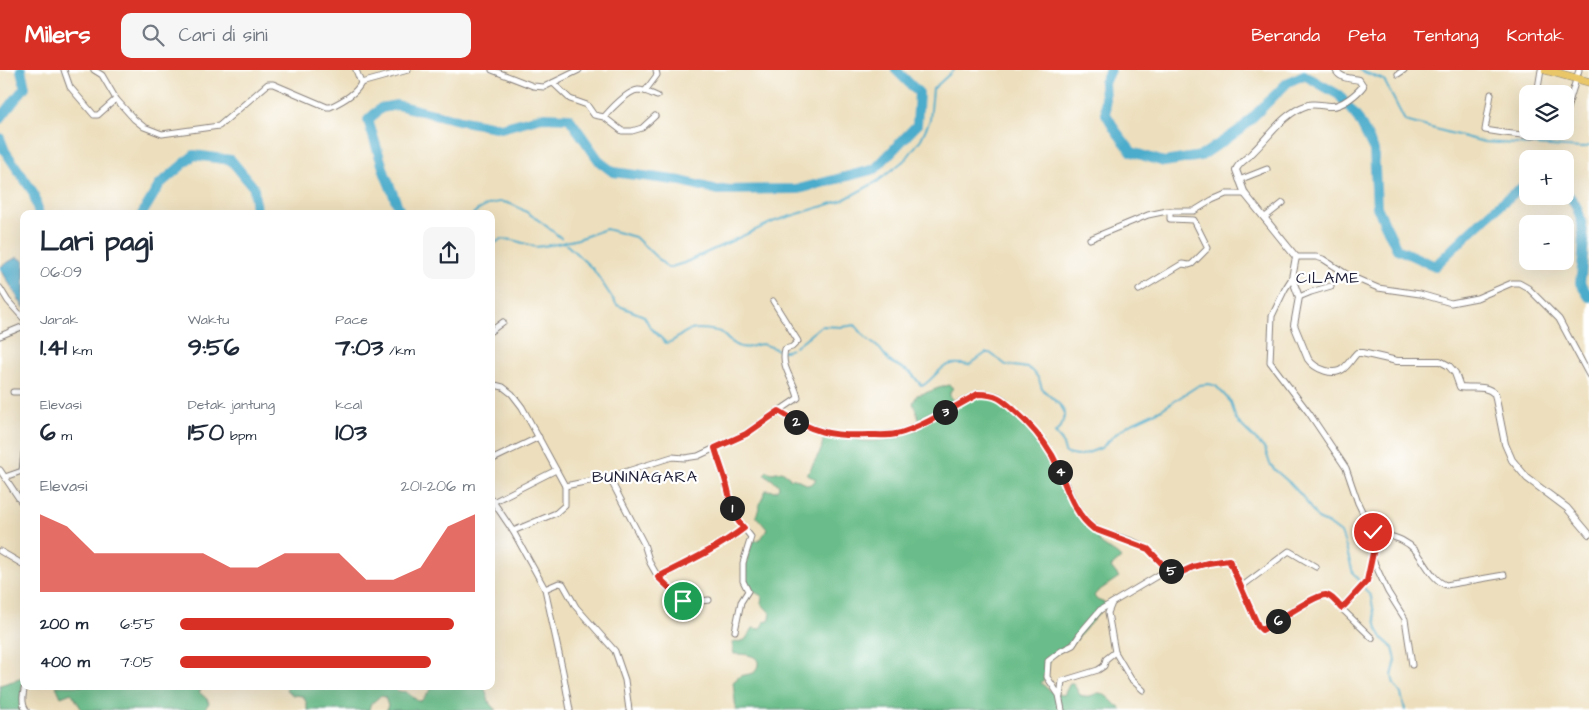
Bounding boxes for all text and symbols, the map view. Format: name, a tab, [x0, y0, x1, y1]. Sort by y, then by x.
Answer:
search box	[121, 13, 471, 58]
text: Milers	[25, 18, 91, 52]
icon: search	[139, 21, 167, 49]
text: Cari di sini	[179, 22, 268, 49]
text: Beranda	[1251, 23, 1320, 48]
text: Peta	[1348, 23, 1386, 48]
text: Tentang	[1414, 23, 1478, 48]
text: Kontak	[1506, 23, 1564, 48]
map controls	[1519, 85, 1574, 270]
button: layers	[1519, 85, 1574, 140]
button: +	[1519, 150, 1574, 205]
button: −	[1519, 215, 1574, 270]
text: Lari pagi	[40, 222, 153, 261]
button: share	[423, 227, 475, 279]
text: 06:09	[40, 261, 82, 283]
district label: CILAME	[1296, 267, 1360, 289]
text: Jarak	[40, 310, 78, 330]
text: Waktu	[188, 310, 229, 330]
text: Pace	[335, 310, 368, 330]
text: 1.41	[40, 330, 67, 365]
text: 9:56	[188, 330, 239, 365]
text: 7:03	[335, 330, 383, 365]
text: km	[67, 341, 92, 361]
text: /km	[383, 341, 415, 361]
text: Elevasi	[40, 395, 82, 415]
text: Detak jantung	[188, 395, 275, 415]
text: kcal	[335, 395, 362, 415]
pin: 3	[932, 400, 958, 424]
text: 3	[942, 402, 949, 422]
pin: 2	[784, 410, 808, 434]
text: 2	[792, 412, 801, 432]
text: 6	[40, 415, 56, 450]
text: 150	[188, 415, 224, 450]
text: 103	[335, 415, 367, 450]
text: m	[56, 426, 72, 446]
text: bpm	[224, 426, 256, 446]
pin: 4	[1048, 460, 1072, 484]
text: 4	[1056, 462, 1065, 482]
district label: BUNINAGARA	[592, 466, 698, 488]
text: Elevasi	[40, 475, 88, 497]
text: 201–206 m	[401, 475, 475, 497]
pin: 1	[720, 496, 744, 520]
text: 1	[732, 498, 733, 518]
pin	[1352, 511, 1394, 553]
icon: check	[1359, 518, 1387, 546]
pin: 5	[1158, 558, 1184, 584]
text: 5	[1167, 561, 1176, 581]
pin	[662, 580, 704, 622]
icon: arrive	[669, 587, 697, 615]
pin: 6	[1266, 608, 1290, 634]
text: 6	[1274, 611, 1283, 631]
text: 200 m	[40, 613, 88, 635]
text: 6:55	[120, 613, 155, 635]
text: 400 m	[40, 651, 90, 673]
text: 7:05	[120, 651, 154, 673]

